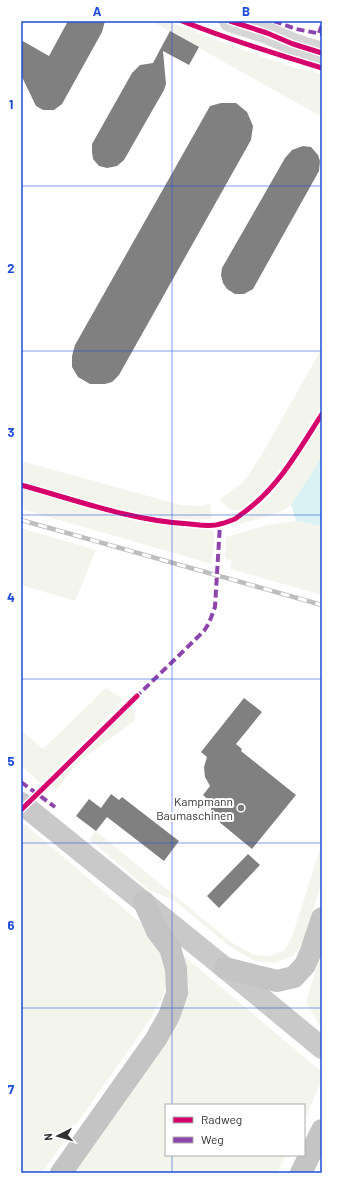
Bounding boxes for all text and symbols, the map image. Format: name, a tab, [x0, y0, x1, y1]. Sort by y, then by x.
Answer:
text: A	[93, 3, 102, 19]
text: B	[242, 3, 250, 19]
text: 1	[9, 96, 13, 112]
text: 2	[7, 260, 15, 276]
text: 3	[7, 424, 15, 440]
text: 4	[7, 589, 15, 605]
text: 5	[7, 753, 15, 769]
place label: Kampmann Baumaschinen	[156, 794, 233, 822]
marker: Kampmann Baumaschinen	[236, 803, 246, 813]
text: 6	[8, 917, 15, 933]
text: 7	[8, 1081, 15, 1097]
legend	[165, 1104, 305, 1156]
text: Radweg	[201, 1112, 242, 1126]
north arrow	[38, 1116, 78, 1156]
text: Weg	[201, 1132, 224, 1146]
text: N	[41, 1133, 54, 1141]

